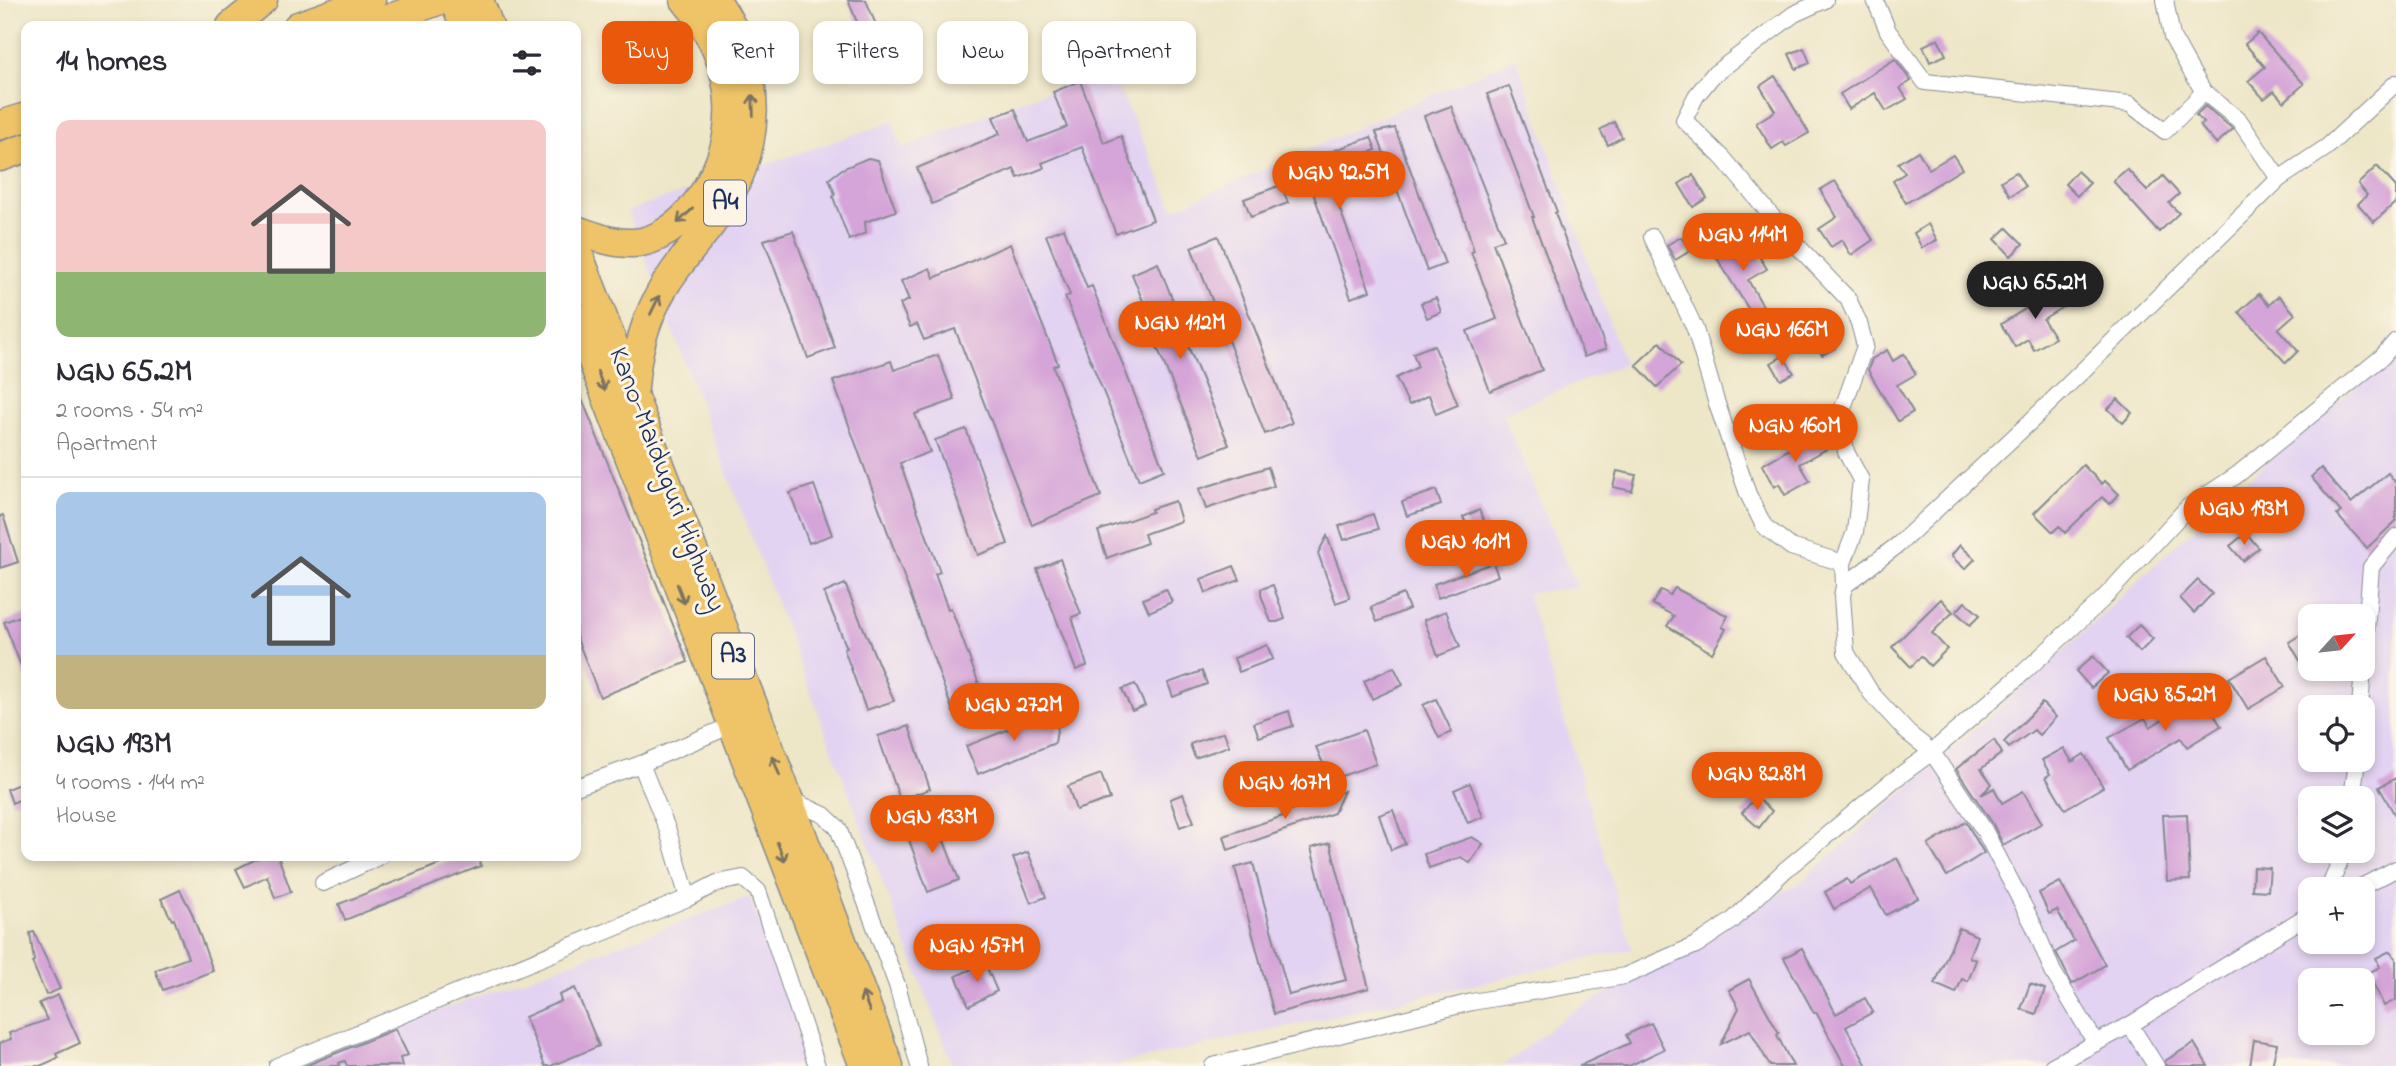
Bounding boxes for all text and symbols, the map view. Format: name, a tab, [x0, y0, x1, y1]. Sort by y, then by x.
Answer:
chip: Buy	[602, 21, 693, 84]
chip: Rent	[707, 21, 799, 84]
chip: Filters	[813, 21, 923, 84]
chip: New	[937, 21, 1028, 84]
chip: Apartment	[1042, 21, 1196, 84]
text: 14 homes	[56, 41, 167, 85]
icon: filters	[508, 44, 546, 82]
one-way arrow	[746, 94, 759, 117]
pin: NGN 92.5M	[1259, 152, 1419, 211]
text: NGN 92.5M	[1288, 157, 1390, 190]
icon: home	[238, 166, 364, 292]
road number: A4	[704, 180, 746, 226]
one-way arrow	[677, 207, 694, 224]
pin: NGN 114M	[1671, 214, 1815, 273]
text: NGN 114M	[1698, 219, 1788, 252]
pin: NGN 65.2M	[1955, 262, 2115, 321]
text: NGN 65.2M	[1983, 267, 2087, 300]
one-way arrow	[649, 295, 662, 316]
pin: NGN 112M	[1108, 302, 1252, 361]
text: NGN 112M	[1134, 307, 1226, 340]
pin: NGN 166M	[1710, 308, 1854, 368]
text: NGN 166M	[1736, 314, 1828, 347]
street label: Kano-Maiduguri Highway	[597, 342, 735, 618]
text: NGN 65.2M	[56, 351, 192, 395]
one-way arrow	[595, 370, 608, 392]
text: 2 rooms · 54 m²	[56, 395, 203, 428]
pin: NGN 160M	[1723, 405, 1867, 464]
text: NGN 160M	[1749, 410, 1841, 443]
text: Apartment	[56, 428, 157, 461]
pin: NGN 193M	[2172, 488, 2316, 547]
text: NGN 193M	[2200, 493, 2288, 526]
pin: NGN 101M	[1394, 520, 1538, 580]
text: NGN 101M	[1421, 526, 1511, 559]
icon: home	[238, 538, 364, 664]
one-way arrow	[676, 583, 688, 605]
north arrow	[2298, 604, 2375, 681]
map controls	[2298, 604, 2375, 1045]
road number: A3	[712, 634, 754, 678]
pin: NGN 85.2M	[2085, 674, 2245, 733]
text: NGN 85.2M	[2113, 679, 2217, 712]
pin: NGN 272M	[942, 684, 1086, 743]
text: NGN 272M	[965, 689, 1063, 722]
button: locate	[2298, 695, 2375, 772]
text: NGN 193M	[56, 723, 172, 767]
pin: NGN 82.8M	[1677, 752, 1837, 812]
one-way arrow	[769, 756, 782, 778]
text: NGN 82.8M	[1708, 758, 1806, 791]
pin: NGN 107M	[1213, 762, 1357, 821]
text: 4 rooms · 144 m²	[56, 767, 205, 800]
text: NGN 107M	[1239, 767, 1331, 800]
button: layers	[2298, 786, 2375, 863]
pin: NGN 133M	[860, 796, 1004, 855]
text: House	[56, 800, 116, 833]
text: NGN 133M	[886, 801, 978, 834]
one-way arrow	[776, 840, 789, 862]
button: +	[2298, 877, 2375, 954]
pin: NGN 157M	[905, 925, 1049, 984]
text: NGN 157M	[929, 930, 1025, 963]
button: −	[2298, 968, 2375, 1045]
one-way arrow	[858, 991, 871, 1013]

